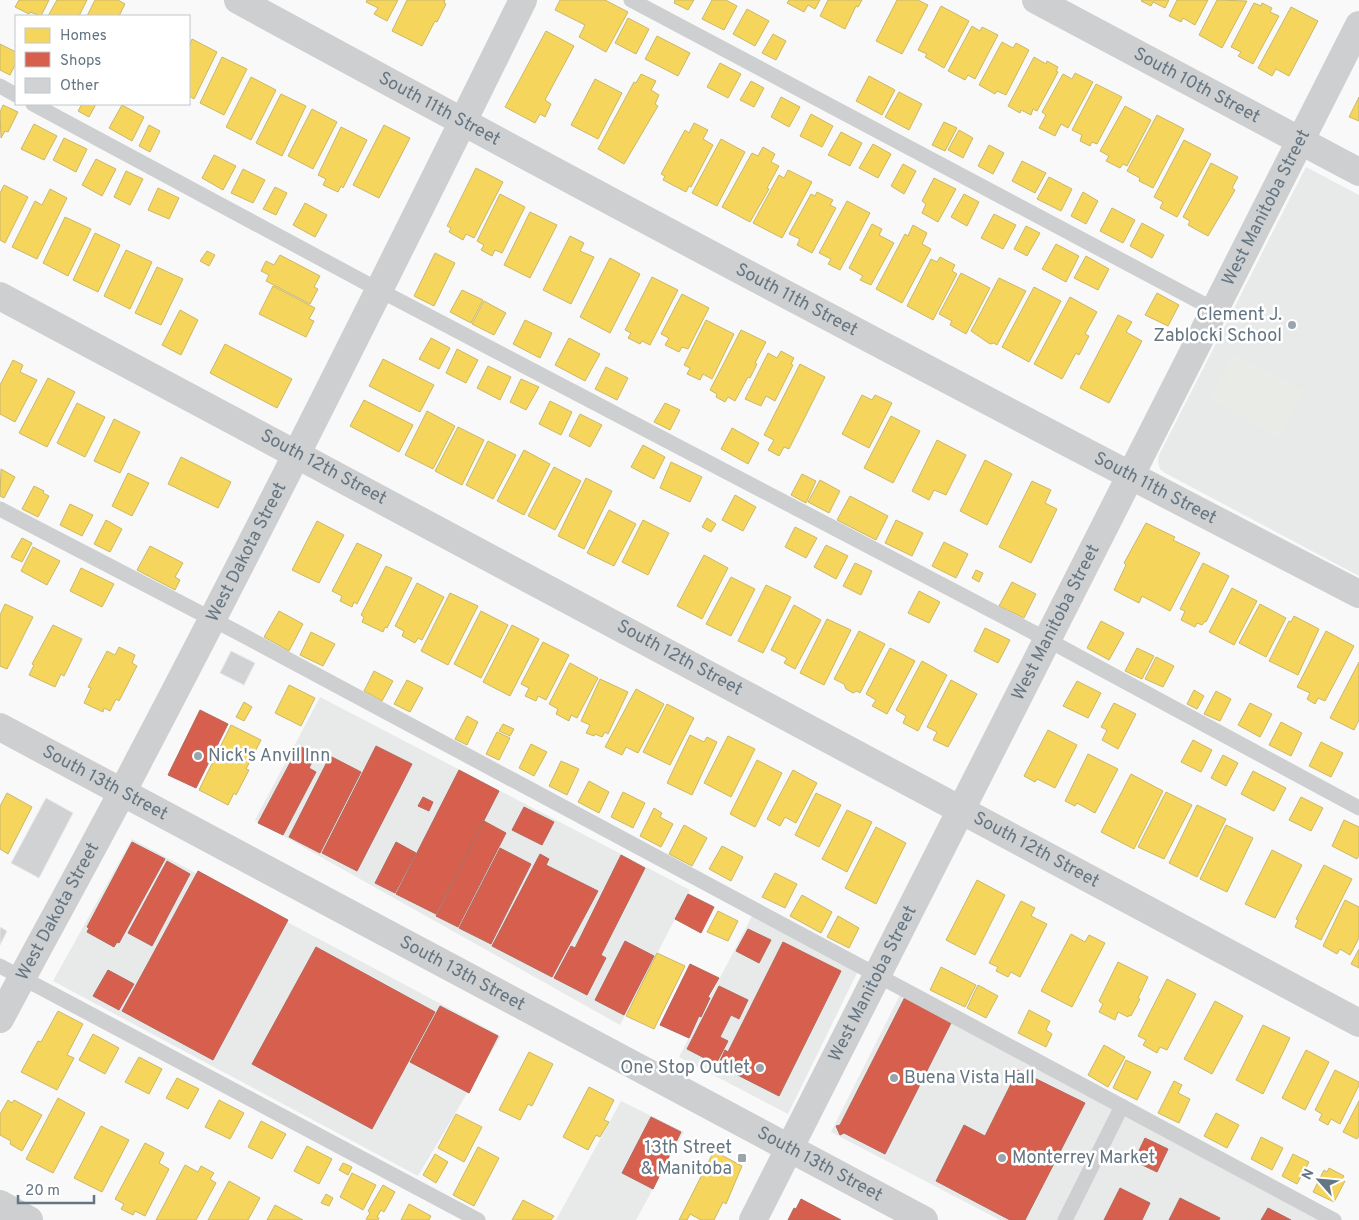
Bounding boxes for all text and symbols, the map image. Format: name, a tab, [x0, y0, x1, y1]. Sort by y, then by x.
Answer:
legend	[15, 15, 190, 105]
text: Homes	[60, 27, 107, 46]
street label: South 10th Street	[1129, 42, 1264, 129]
text: Shops	[60, 52, 101, 71]
street label: South 11th Street	[374, 67, 504, 151]
text: Other	[60, 77, 99, 96]
street label: West Manitoba Street	[1217, 126, 1316, 290]
street label: South 11th Street	[731, 258, 862, 342]
place label: Clement J. Zablocki School	[1153, 304, 1282, 348]
marker: Clement J. Zablocki School	[1286, 319, 1298, 331]
street label: South 12th Street	[256, 424, 390, 510]
street label: South 11th Street	[1090, 447, 1220, 530]
street label: West Dakota Street	[201, 478, 292, 626]
street label: West Manitoba Street	[1007, 540, 1105, 704]
street label: South 12th Street	[613, 615, 747, 701]
street label: South 13th Street	[38, 740, 172, 826]
place label: Nick's Anvil Inn	[208, 745, 330, 768]
marker: Nick's Anvil Inn	[192, 750, 204, 762]
street label: South 12th Street	[969, 807, 1103, 893]
street label: West Dakota Street	[11, 839, 105, 985]
street label: West Manitoba Street	[824, 902, 922, 1066]
street label: South 13th Street	[396, 931, 529, 1017]
place label: One Stop Outlet	[620, 1057, 750, 1080]
marker: One Stop Outlet	[754, 1062, 766, 1074]
place label: Buena Vista Hall	[904, 1067, 1035, 1090]
marker: Buena Vista Hall	[888, 1072, 900, 1084]
street label: South 13th Street	[753, 1121, 886, 1207]
place label: 13th Street & Manitoba	[641, 1137, 732, 1181]
place label: Monterrey Market	[1012, 1147, 1155, 1170]
marker: 13th Street & Manitoba	[736, 1152, 748, 1164]
marker: Monterrey Market	[996, 1152, 1008, 1164]
north arrow	[1294, 1155, 1344, 1205]
text: N	[1299, 1166, 1319, 1183]
scale bar	[18, 1172, 94, 1204]
text: 20 m	[25, 1182, 60, 1201]

